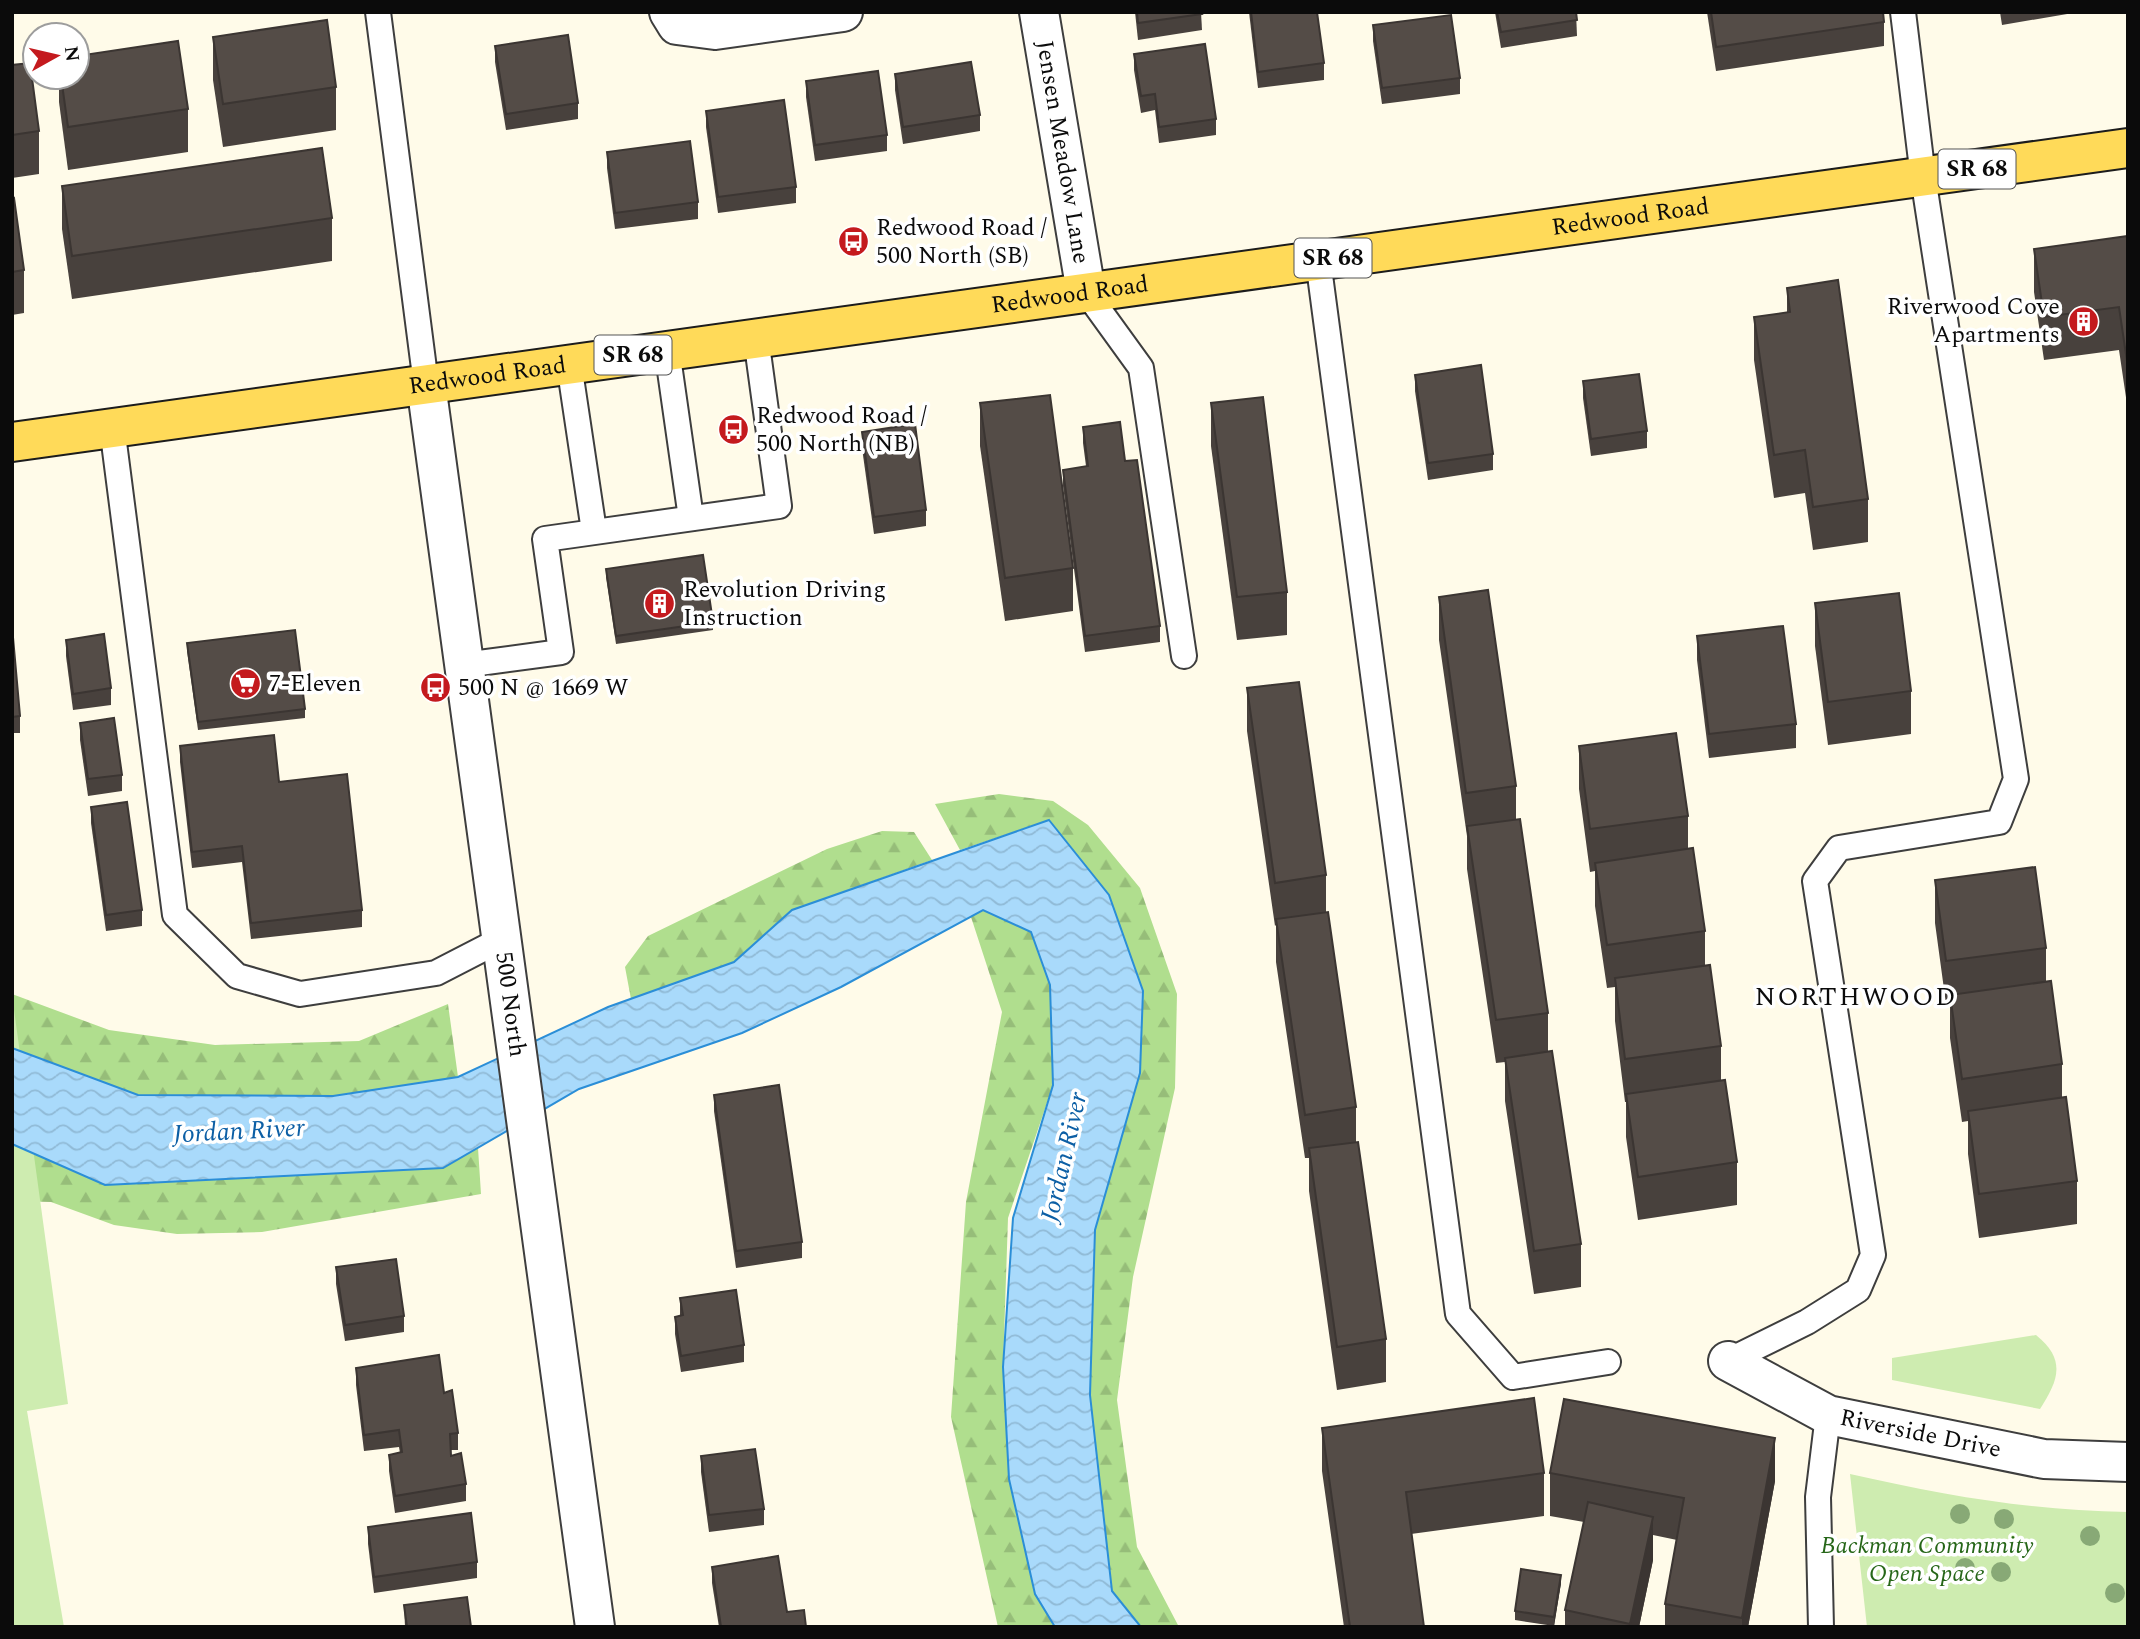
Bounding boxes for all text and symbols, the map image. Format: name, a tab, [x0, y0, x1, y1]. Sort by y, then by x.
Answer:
north arrow	[21, 21, 91, 91]
street label: Jensen Meadow Lane	[1026, 38, 1099, 266]
text: N	[56, 44, 87, 64]
road number: SR 68	[1938, 150, 2016, 188]
street label: Redwood Road	[1549, 188, 1712, 246]
place label: Redwood Road / 500 North (SB)	[876, 210, 1047, 274]
bus stop icon: Redwood Road / 500 North (SB)	[836, 225, 870, 259]
road number: SR 68	[1294, 238, 1372, 278]
street label: Redwood Road	[989, 266, 1151, 324]
place label: Riverwood Cove Apartments	[1887, 289, 2060, 353]
building icon: Riverwood Cove Apartments	[2066, 304, 2100, 338]
road number: SR 68	[594, 336, 672, 374]
street label: Redwood Road	[406, 347, 569, 405]
place label: Redwood Road / 500 North (NB)	[756, 398, 927, 462]
bus stop icon: Redwood Road / 500 North (NB)	[716, 413, 750, 447]
place label: Revolution Driving Instruction	[683, 572, 886, 636]
building icon: Revolution Driving Instruction	[643, 587, 677, 621]
place label: 7-Eleven	[269, 666, 361, 702]
supermarket icon: 7-Eleven	[229, 667, 263, 701]
place label: 500 N @ 1669 W	[458, 670, 629, 706]
bus stop icon: 500 N @ 1669 W	[418, 671, 452, 705]
street label: 500 North	[485, 949, 535, 1059]
district label: NORTHWOOD	[1755, 977, 1957, 1017]
water label: Jordan River	[1029, 1087, 1099, 1228]
water label: Jordan River	[170, 1108, 307, 1155]
street label: Riverside Drive	[1837, 1400, 2004, 1468]
park label: Backman Community Open Space	[1821, 1528, 2034, 1592]

